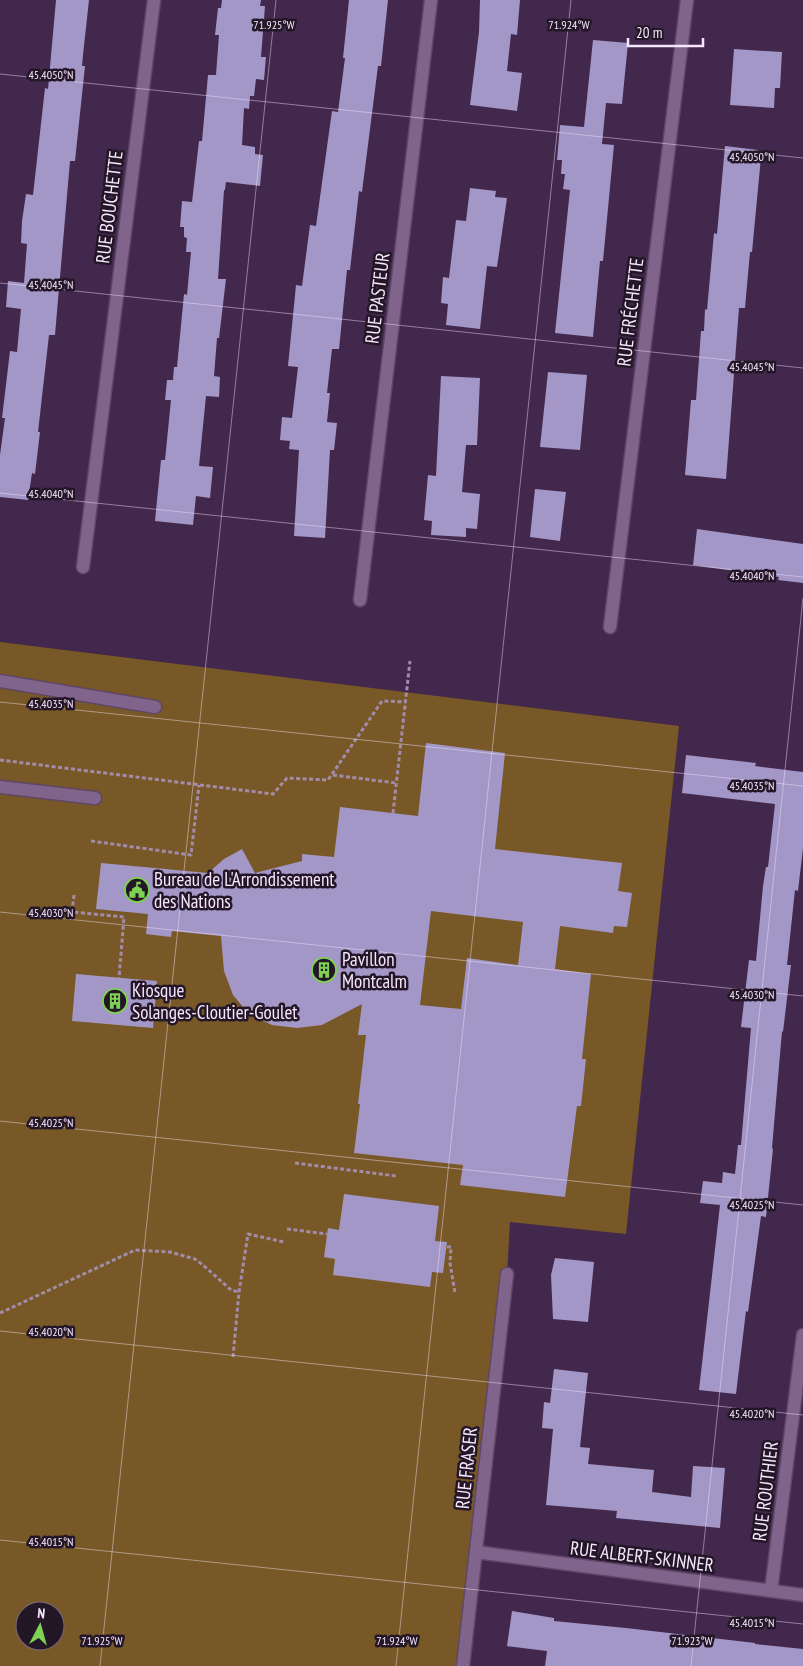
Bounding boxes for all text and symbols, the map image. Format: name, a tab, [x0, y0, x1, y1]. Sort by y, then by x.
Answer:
scale bar	[628, 15, 703, 47]
text: 71.925°W	[253, 17, 295, 32]
text: 71.924°W	[548, 17, 590, 32]
text: 20 m	[636, 23, 662, 42]
text: 45.4050°N	[28, 67, 74, 82]
street label: RUE BOUCHETTE	[90, 149, 128, 265]
text: 45.4050°N	[729, 149, 775, 164]
street label: RUE PASTEUR	[360, 251, 394, 345]
street label: RUE FRÉCHETTE	[611, 257, 649, 367]
text: 45.4045°N	[28, 277, 74, 292]
text: 45.4045°N	[729, 359, 775, 374]
text: 45.4040°N	[28, 486, 74, 501]
text: 45.4040°N	[729, 568, 775, 583]
text: 45.4035°N	[28, 696, 74, 711]
text: 45.4035°N	[729, 778, 775, 793]
place label: Bureau de L'Arrondissement des Nations	[154, 867, 335, 913]
public building icon: Bureau de L'Arrondissement des Nations	[124, 877, 150, 903]
text: 45.4030°N	[28, 905, 74, 920]
place label: Pavillon Montcalm	[342, 947, 407, 993]
building icon: Pavillon Montcalm	[311, 957, 337, 983]
place label: Kiosque Solanges-Cloutier-Goulet	[132, 978, 298, 1024]
text: 45.4030°N	[729, 987, 775, 1002]
building icon: Kiosque Solanges-Cloutier-Goulet	[102, 988, 128, 1014]
text: 45.4025°N	[28, 1115, 74, 1130]
text: 45.4025°N	[729, 1197, 775, 1212]
text: 45.4020°N	[28, 1324, 74, 1339]
text: 45.4020°N	[729, 1406, 775, 1421]
street label: RUE FRASER	[450, 1426, 482, 1510]
street label: RUE ROUTHIER	[747, 1440, 783, 1542]
text: 45.4015°N	[28, 1534, 74, 1549]
street label: RUE ALBERT-SKINNER	[569, 1535, 715, 1577]
north arrow	[15, 1601, 65, 1651]
text: N	[37, 1604, 46, 1622]
text: 45.4015°N	[729, 1615, 775, 1630]
text: 71.925°W	[81, 1633, 123, 1648]
text: 71.924°W	[376, 1633, 418, 1648]
text: 71.923°W	[671, 1633, 713, 1648]

